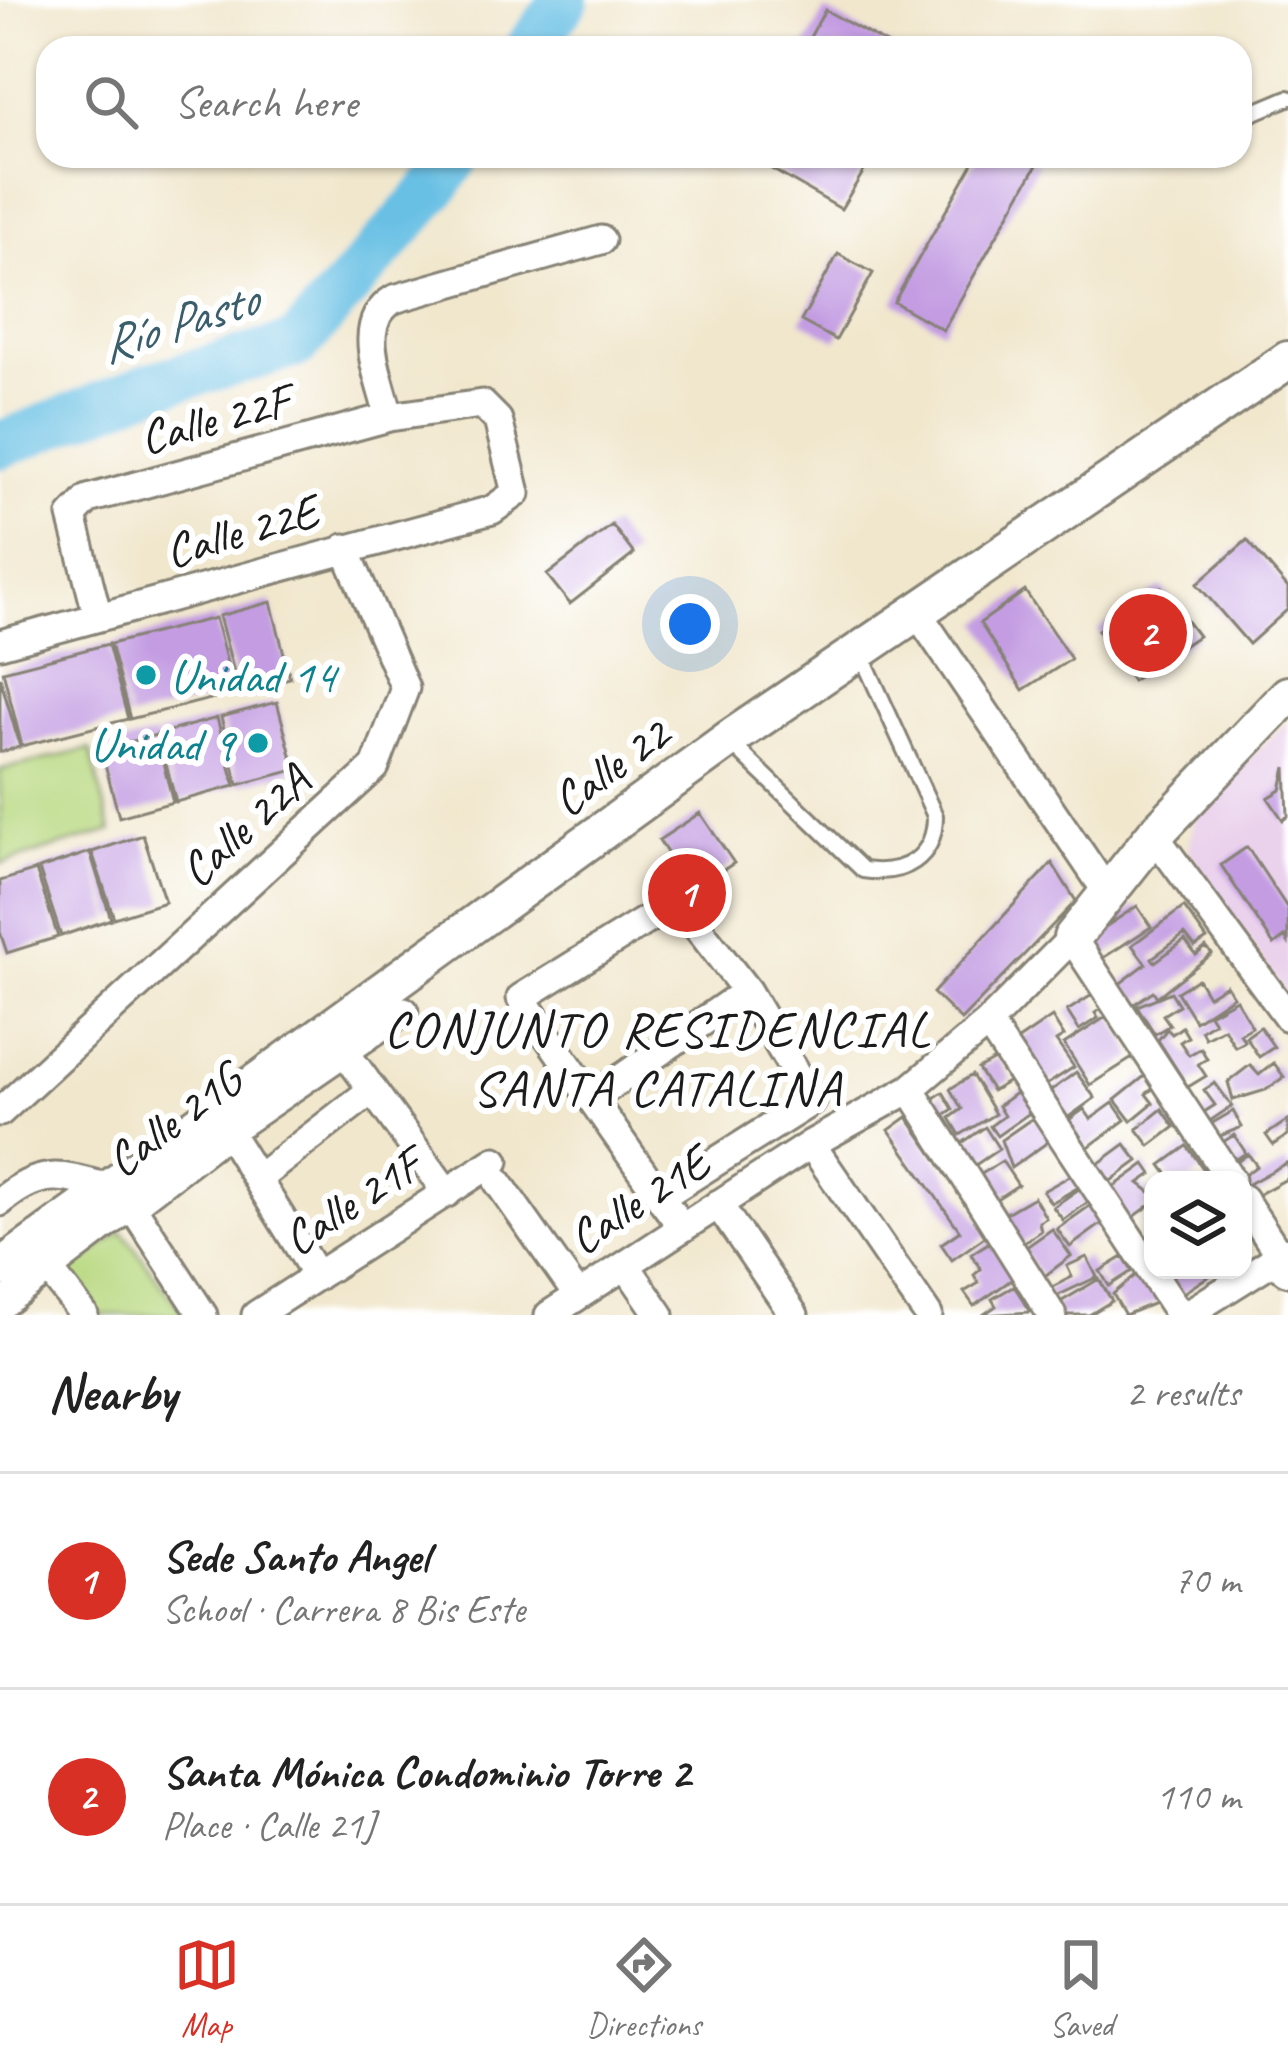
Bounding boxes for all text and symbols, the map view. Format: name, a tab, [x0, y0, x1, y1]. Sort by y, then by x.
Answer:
search box	[36, 36, 1252, 168]
icon: search	[78, 69, 144, 135]
text: Search here	[174, 74, 357, 131]
water label: Río Pasto	[92, 265, 271, 377]
street label: Calle 22F	[133, 368, 305, 468]
street label: Calle 22E	[158, 479, 330, 581]
pin: 2	[1109, 588, 1187, 678]
your location	[660, 594, 720, 654]
place label: Unidad 14	[170, 646, 340, 706]
marker: Unidad 14	[133, 662, 159, 688]
street label: Calle 22	[540, 702, 684, 829]
place label: Unidad 9	[90, 714, 237, 774]
marker: Unidad 9	[245, 730, 271, 756]
street label: Calle 22A	[167, 751, 324, 900]
pin: 1	[648, 848, 726, 938]
district label: CONJUNTO RESIDENCIAL SANTA CATALINA	[384, 997, 932, 1120]
street label: Calle 21G	[94, 1047, 257, 1190]
street label: Calle 21E	[557, 1129, 725, 1267]
street label: Calle 21F	[271, 1130, 440, 1268]
map controls	[1144, 1171, 1252, 1279]
button: layers	[1144, 1171, 1252, 1279]
text: Nearby	[48, 1361, 176, 1425]
text: 2 results	[1126, 1369, 1240, 1418]
text: Sede Santo Angel	[162, 1528, 429, 1585]
text: 1	[78, 1556, 96, 1605]
text: 70 m	[1174, 1556, 1240, 1605]
text: School · Carrera 8 Bis Este	[162, 1585, 525, 1634]
text: Santa Mónica Condominio Torre 2	[162, 1744, 690, 1801]
text: 2	[78, 1772, 96, 1821]
text: 110 m	[1156, 1772, 1240, 1821]
text: Place · Calle 21J	[162, 1801, 374, 1850]
tab: Map	[174, 1932, 240, 2046]
tab: Directions	[587, 1932, 701, 2046]
tab: Saved	[1048, 1932, 1114, 2046]

